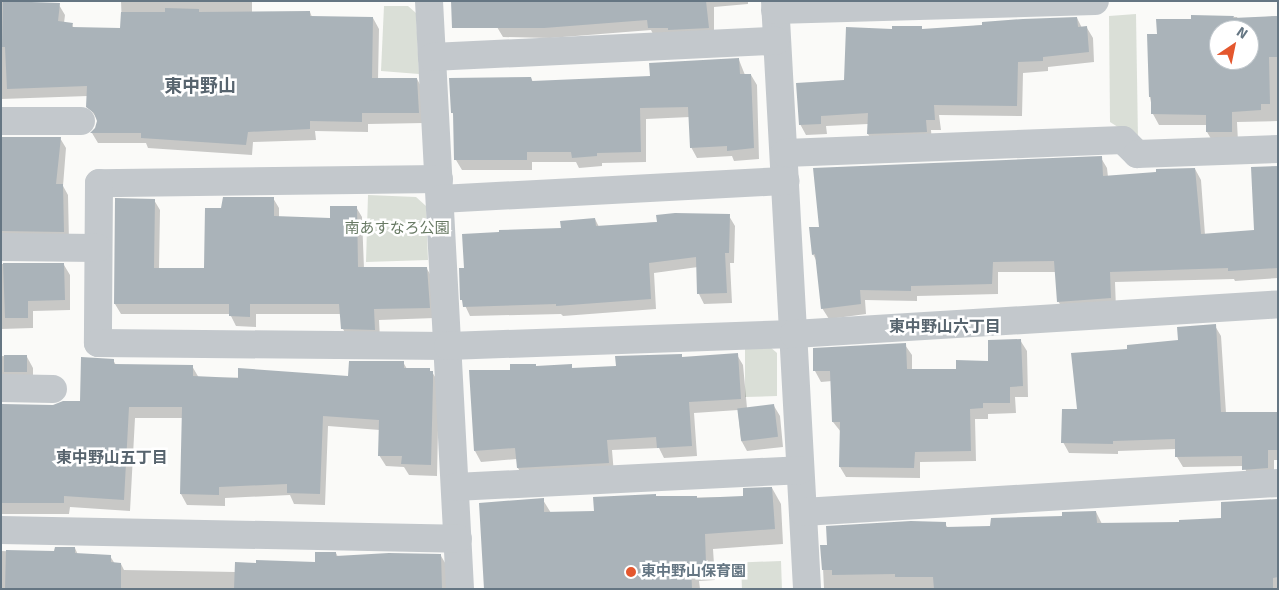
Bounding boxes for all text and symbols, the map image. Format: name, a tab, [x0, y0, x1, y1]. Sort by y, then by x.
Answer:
north arrow	[1209, 20, 1259, 70]
text: N	[1233, 23, 1251, 43]
district label: 東中野山	[164, 75, 236, 97]
park label: 南あすなろ公園	[345, 220, 449, 238]
district label: 東中野山六丁目	[889, 317, 1001, 337]
district label: 東中野山五丁目	[56, 448, 168, 468]
place label: 東中野山保育園	[641, 563, 746, 581]
marker: 東中野山保育園	[625, 566, 637, 578]

